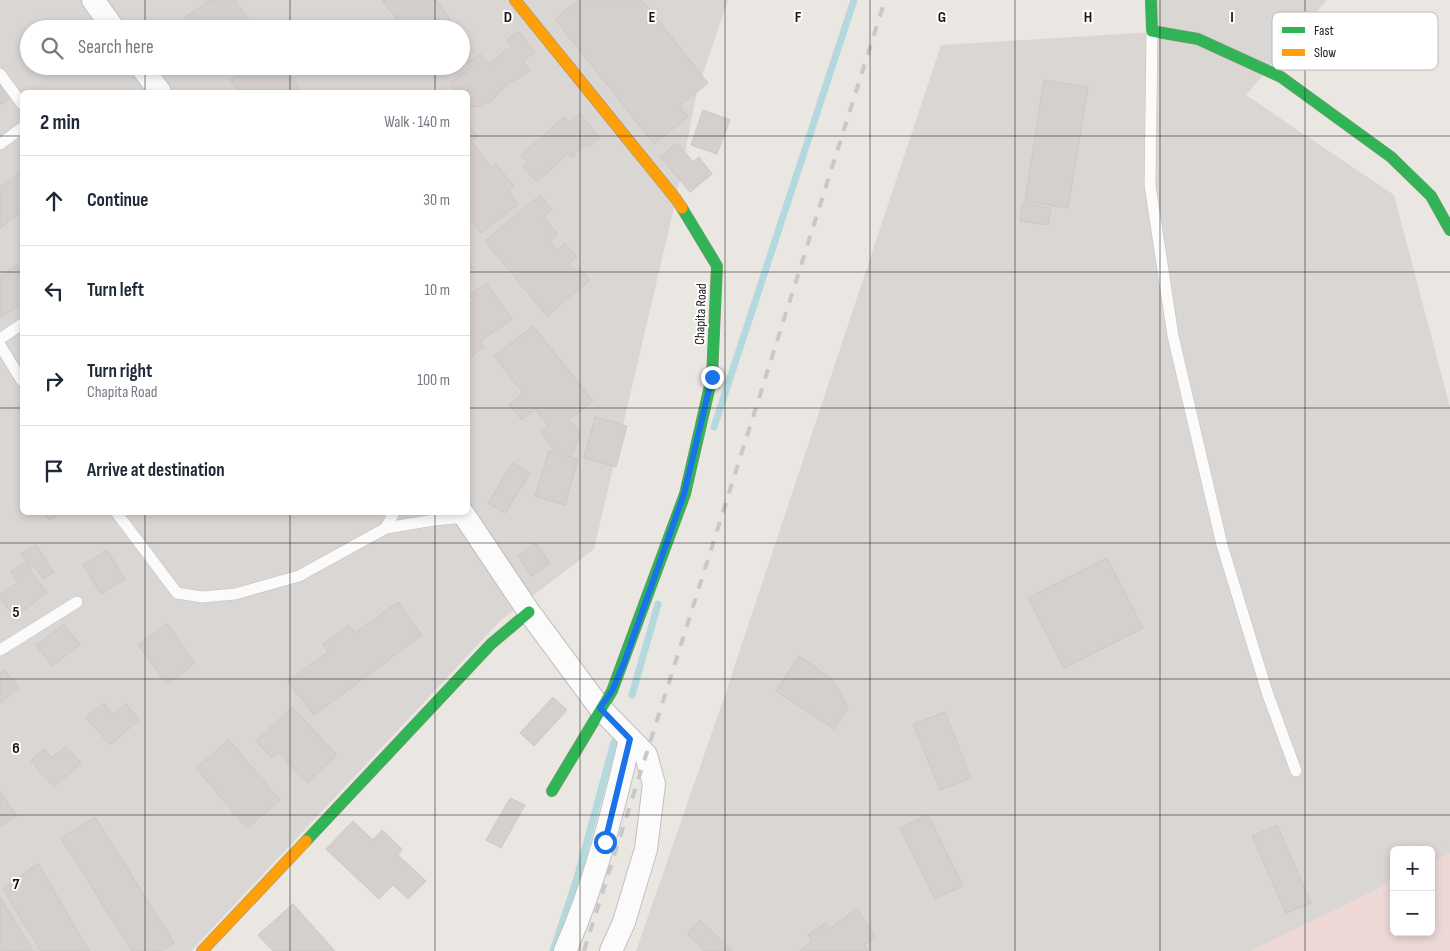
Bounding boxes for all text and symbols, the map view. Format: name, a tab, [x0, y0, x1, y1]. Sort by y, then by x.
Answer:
text: D	[504, 8, 512, 27]
text: E	[649, 8, 656, 27]
text: F	[795, 8, 802, 27]
text: G	[938, 8, 946, 27]
text: H	[1084, 8, 1092, 27]
text: I	[1230, 8, 1234, 27]
legend	[1272, 12, 1438, 70]
search box	[20, 20, 470, 75]
text: Fast	[1314, 22, 1334, 39]
icon: search	[38, 34, 66, 62]
text: Search here	[78, 36, 154, 59]
text: Slow	[1314, 44, 1336, 61]
text: 2 min	[40, 110, 80, 135]
text: Walk · 140 m	[384, 113, 450, 132]
icon: ahead	[40, 187, 68, 215]
text: Continue	[87, 189, 148, 212]
text: 30 m	[423, 191, 450, 210]
icon: left	[40, 277, 68, 305]
text: Turn left	[87, 279, 144, 302]
text: 10 m	[424, 281, 450, 300]
street label: Chapita Road	[691, 283, 710, 345]
text: Turn right	[87, 360, 152, 383]
route end	[701, 366, 724, 389]
icon: right	[40, 367, 68, 395]
text: 100 m	[417, 371, 450, 390]
text: Chapita Road	[87, 383, 158, 402]
icon: arrive	[40, 457, 68, 485]
text: Arrive at destination	[87, 459, 225, 482]
text: 5	[12, 603, 20, 622]
text: 6	[12, 739, 20, 758]
route start	[594, 831, 617, 854]
map controls	[1390, 846, 1435, 936]
button: +	[1390, 846, 1435, 891]
text: 7	[13, 875, 20, 894]
button: −	[1390, 891, 1435, 936]

